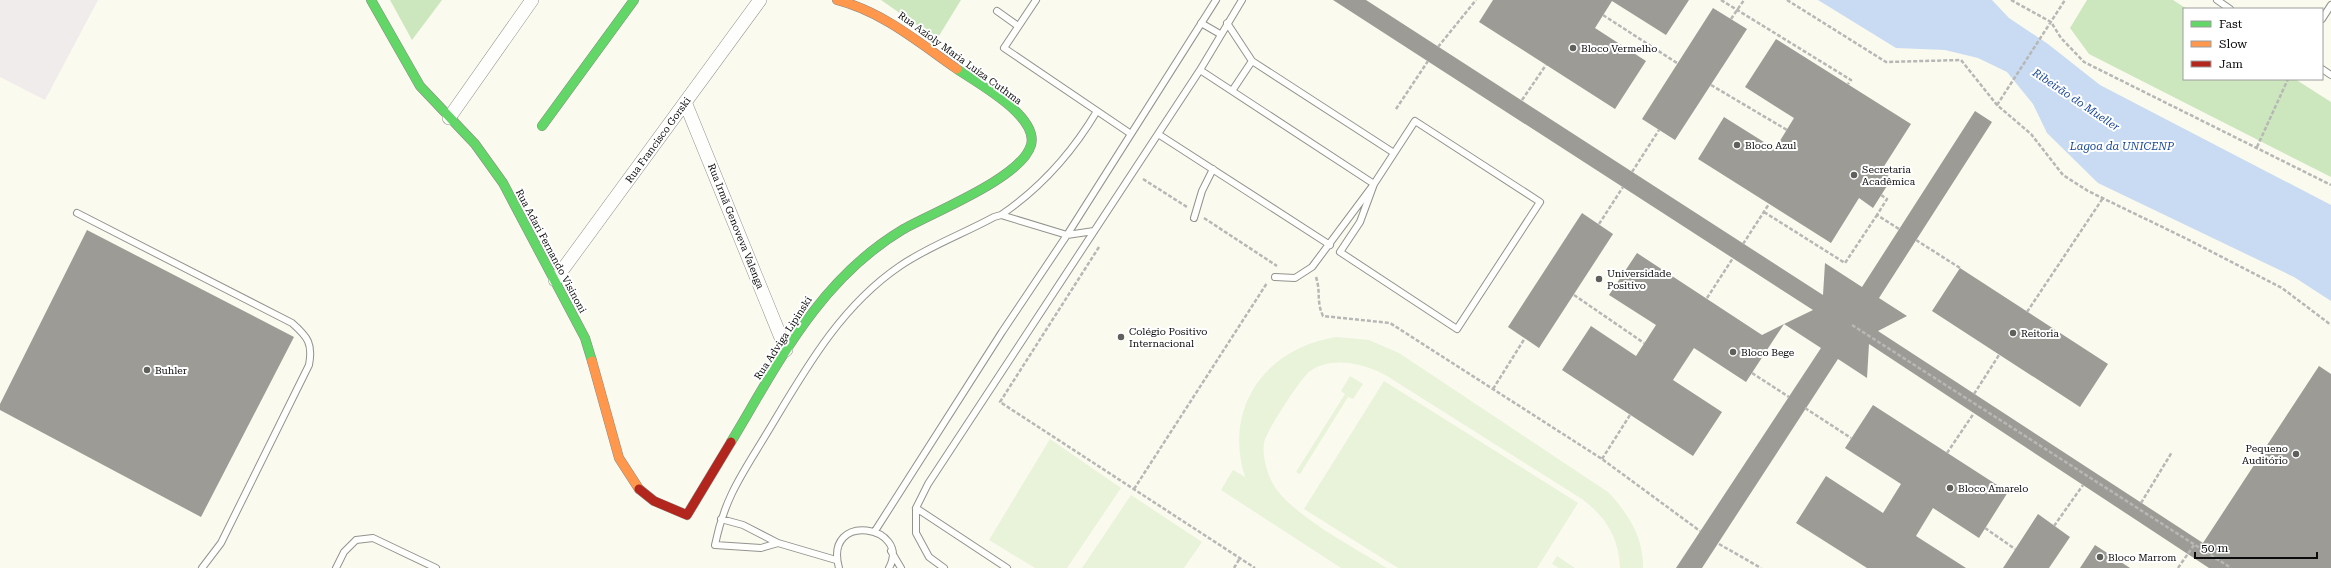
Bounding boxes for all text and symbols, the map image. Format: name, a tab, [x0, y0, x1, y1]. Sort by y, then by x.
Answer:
legend	[2183, 8, 2323, 80]
street label: Rua Azioly Maria Luíza Cuthma	[896, 9, 1024, 107]
text: Fast	[2219, 17, 2243, 31]
text: Slow	[2219, 37, 2247, 51]
marker: Bloco Vermelho	[1568, 43, 1578, 53]
place label: Bloco Vermelho	[1581, 43, 1657, 54]
text: Jam	[2219, 57, 2243, 71]
water label: Ribeirão do Mueller	[2029, 66, 2122, 134]
street label: Rua Francisco Gorski	[623, 95, 693, 185]
marker: Bloco Azul	[1732, 140, 1742, 150]
place label: Bloco Azul	[1745, 140, 1796, 151]
water label: Lagoa da UNICENP	[2069, 140, 2174, 153]
street label: Rua Irmã Genoveva Valenga	[706, 162, 766, 291]
place label: Secretaria Acadêmica	[1862, 164, 1916, 187]
marker: Secretaria Acadêmica	[1849, 170, 1859, 180]
street label: Rua Adari Fernando Visinoni	[514, 187, 588, 315]
place label: Universidade Positivo	[1607, 268, 1672, 291]
marker: Universidade Positivo	[1594, 274, 1604, 284]
street label: Rua Adviga Lipinski	[752, 294, 814, 382]
place label: Colégio Positivo Internacional	[1129, 326, 1207, 349]
marker: Reitoria	[2008, 328, 2018, 338]
place label: Reitoria	[2021, 328, 2060, 339]
marker: Colégio Positivo Internacional	[1116, 332, 1126, 342]
marker: Bloco Bege	[1728, 347, 1738, 357]
place label: Bloco Bege	[1741, 347, 1795, 358]
marker: Buhler	[142, 365, 152, 375]
place label: Buhler	[155, 365, 187, 376]
place label: Pequeno Auditório	[2242, 443, 2288, 466]
marker: Pequeno Auditório	[2291, 449, 2301, 459]
marker: Bloco Amarelo	[1945, 483, 1955, 493]
place label: Bloco Amarelo	[1958, 483, 2028, 494]
scale bar	[2195, 534, 2317, 560]
text: 50 m	[2201, 541, 2228, 555]
marker: Bloco Marrom	[2095, 552, 2105, 562]
place label: Bloco Marrom	[2108, 552, 2176, 563]

